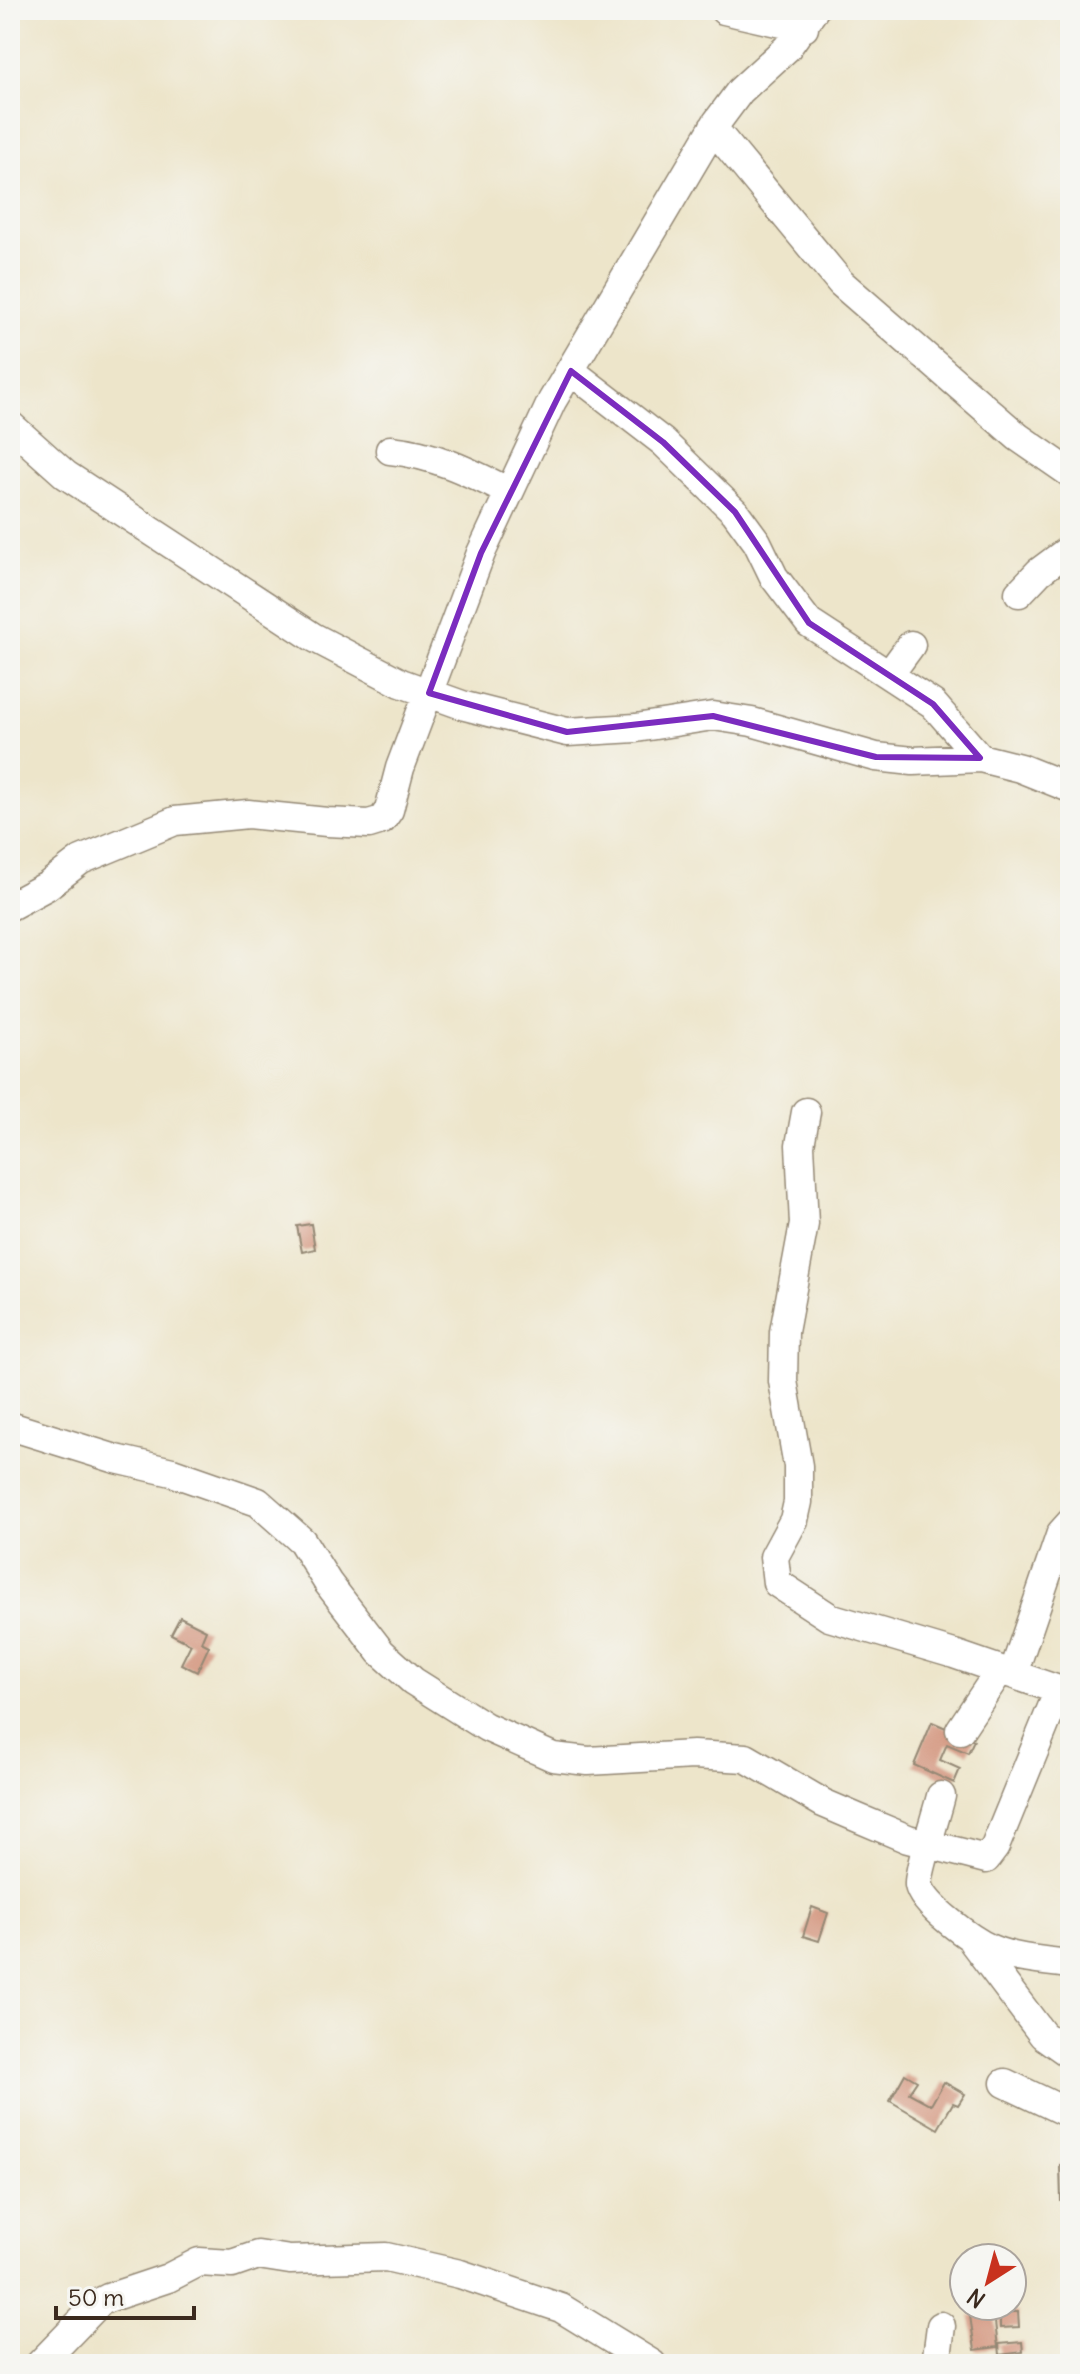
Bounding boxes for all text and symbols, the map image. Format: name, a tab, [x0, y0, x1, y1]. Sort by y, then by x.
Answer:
north arrow	[948, 2242, 1028, 2322]
scale bar	[56, 2270, 194, 2320]
text: 50 m	[68, 2282, 124, 2312]
text: N	[962, 2282, 991, 2314]

